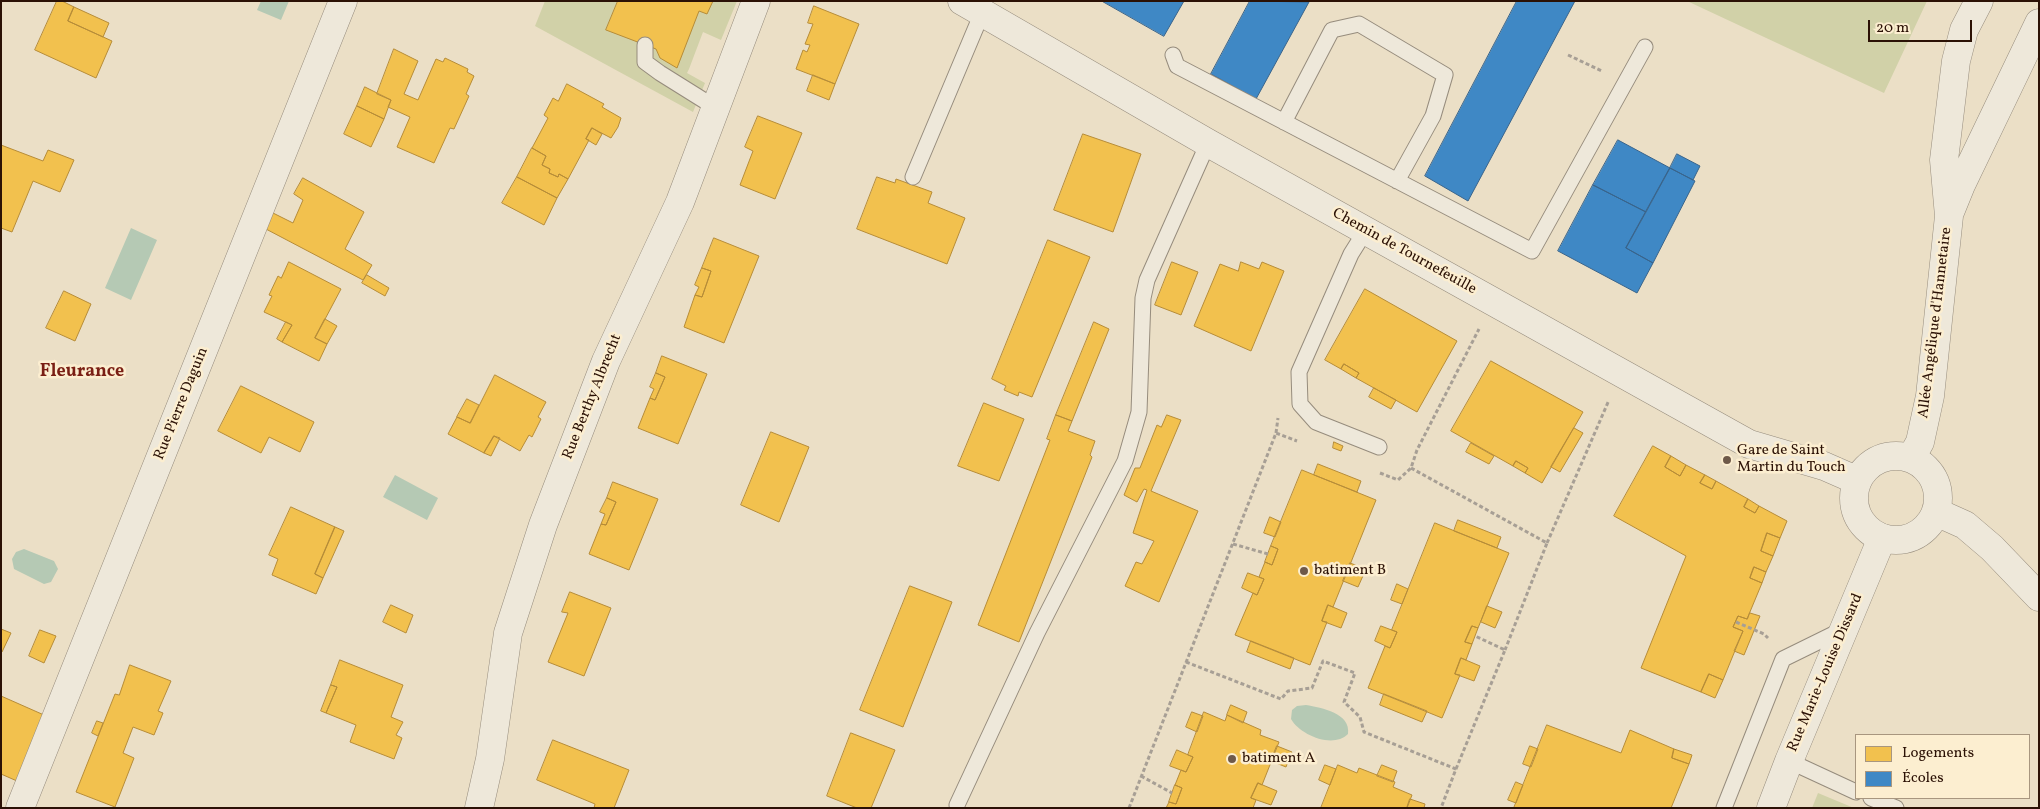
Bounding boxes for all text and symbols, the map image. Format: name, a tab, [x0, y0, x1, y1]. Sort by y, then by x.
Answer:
scale bar	[1870, 10, 1974, 42]
text: 20 m	[1876, 18, 1909, 39]
street label: Chemin de Tournefeuille	[1329, 205, 1479, 299]
street label: Allée Angélique d'Hannetaire	[1915, 226, 1957, 420]
street label: Rue Berthy Albrecht	[560, 332, 626, 462]
street label: Rue Pierre Daguin	[151, 345, 213, 463]
district label: Fleurance	[40, 362, 124, 384]
place label: Gare de Saint Martin du Touch	[1737, 442, 1846, 477]
marker: Gare de Saint Martin du Touch	[1721, 454, 1733, 466]
place label: batiment B	[1314, 562, 1386, 580]
marker: batiment B	[1298, 565, 1310, 577]
street label: Rue Marie-Louise Dissard	[1784, 591, 1868, 755]
legend	[1855, 734, 2030, 799]
text: Logements	[1902, 743, 1974, 764]
place label: batiment A	[1242, 750, 1315, 768]
marker: batiment A	[1226, 753, 1238, 765]
text: Écoles	[1902, 768, 1944, 789]

